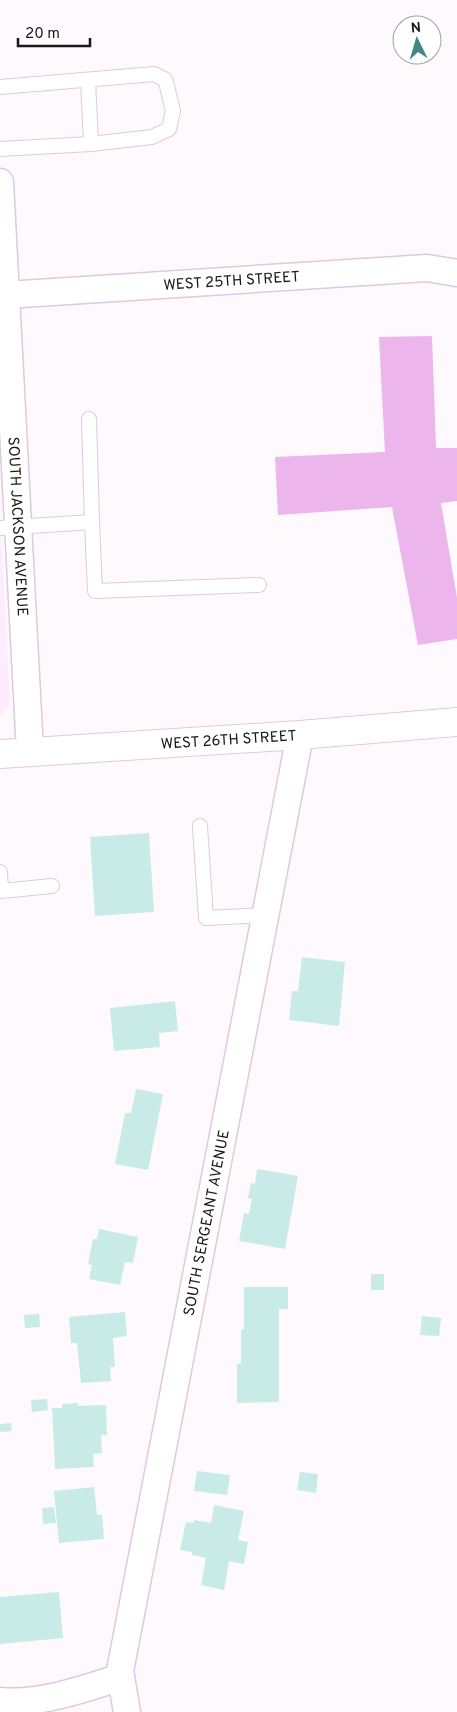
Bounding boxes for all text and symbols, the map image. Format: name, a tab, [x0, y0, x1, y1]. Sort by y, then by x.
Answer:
scale bar	[18, 15, 90, 47]
north arrow	[392, 15, 442, 65]
text: N	[410, 20, 422, 37]
text: 20 m	[25, 25, 60, 44]
street label: WEST 25TH STREET	[163, 268, 300, 296]
street label: SOUTH JACKSON AVENUE	[2, 436, 31, 617]
street label: WEST 26TH STREET	[160, 727, 297, 755]
street label: SOUTH SERGEANT AVENUE	[180, 1129, 235, 1318]

